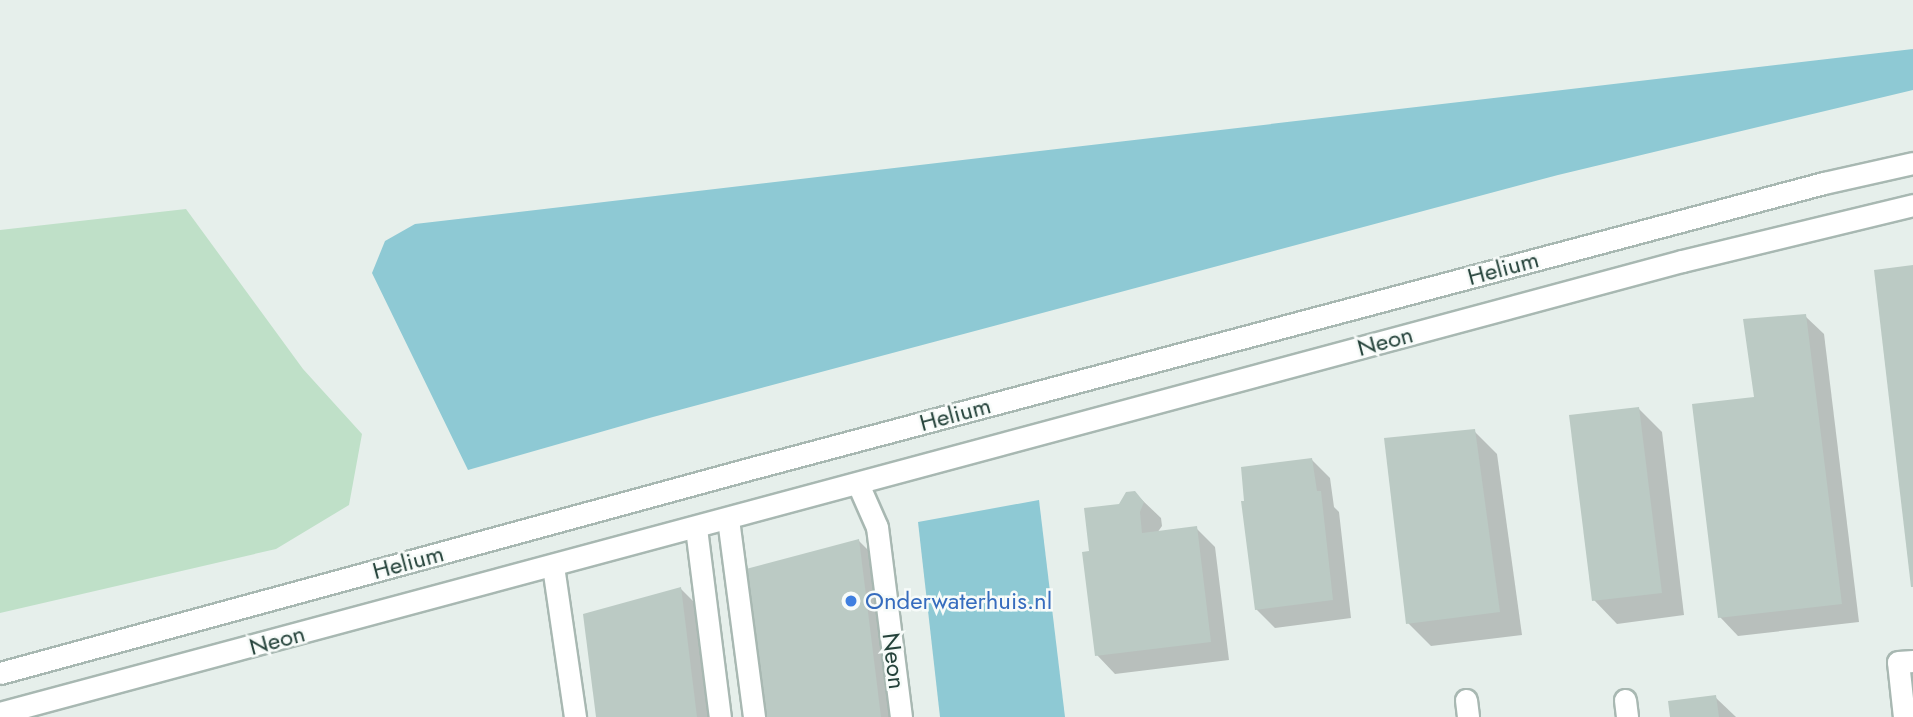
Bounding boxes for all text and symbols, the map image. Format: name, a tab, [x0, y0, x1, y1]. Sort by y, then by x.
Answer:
street label: Helium	[1464, 245, 1542, 291]
street label: Neon	[1354, 320, 1416, 362]
street label: Helium	[916, 391, 994, 437]
street label: Helium	[369, 539, 447, 585]
place label: Onderwaterhuis.nl	[865, 587, 1052, 615]
marker: Onderwaterhuis.nl	[843, 593, 859, 609]
street label: Neon	[246, 619, 308, 661]
street label: Neon	[876, 631, 912, 691]

